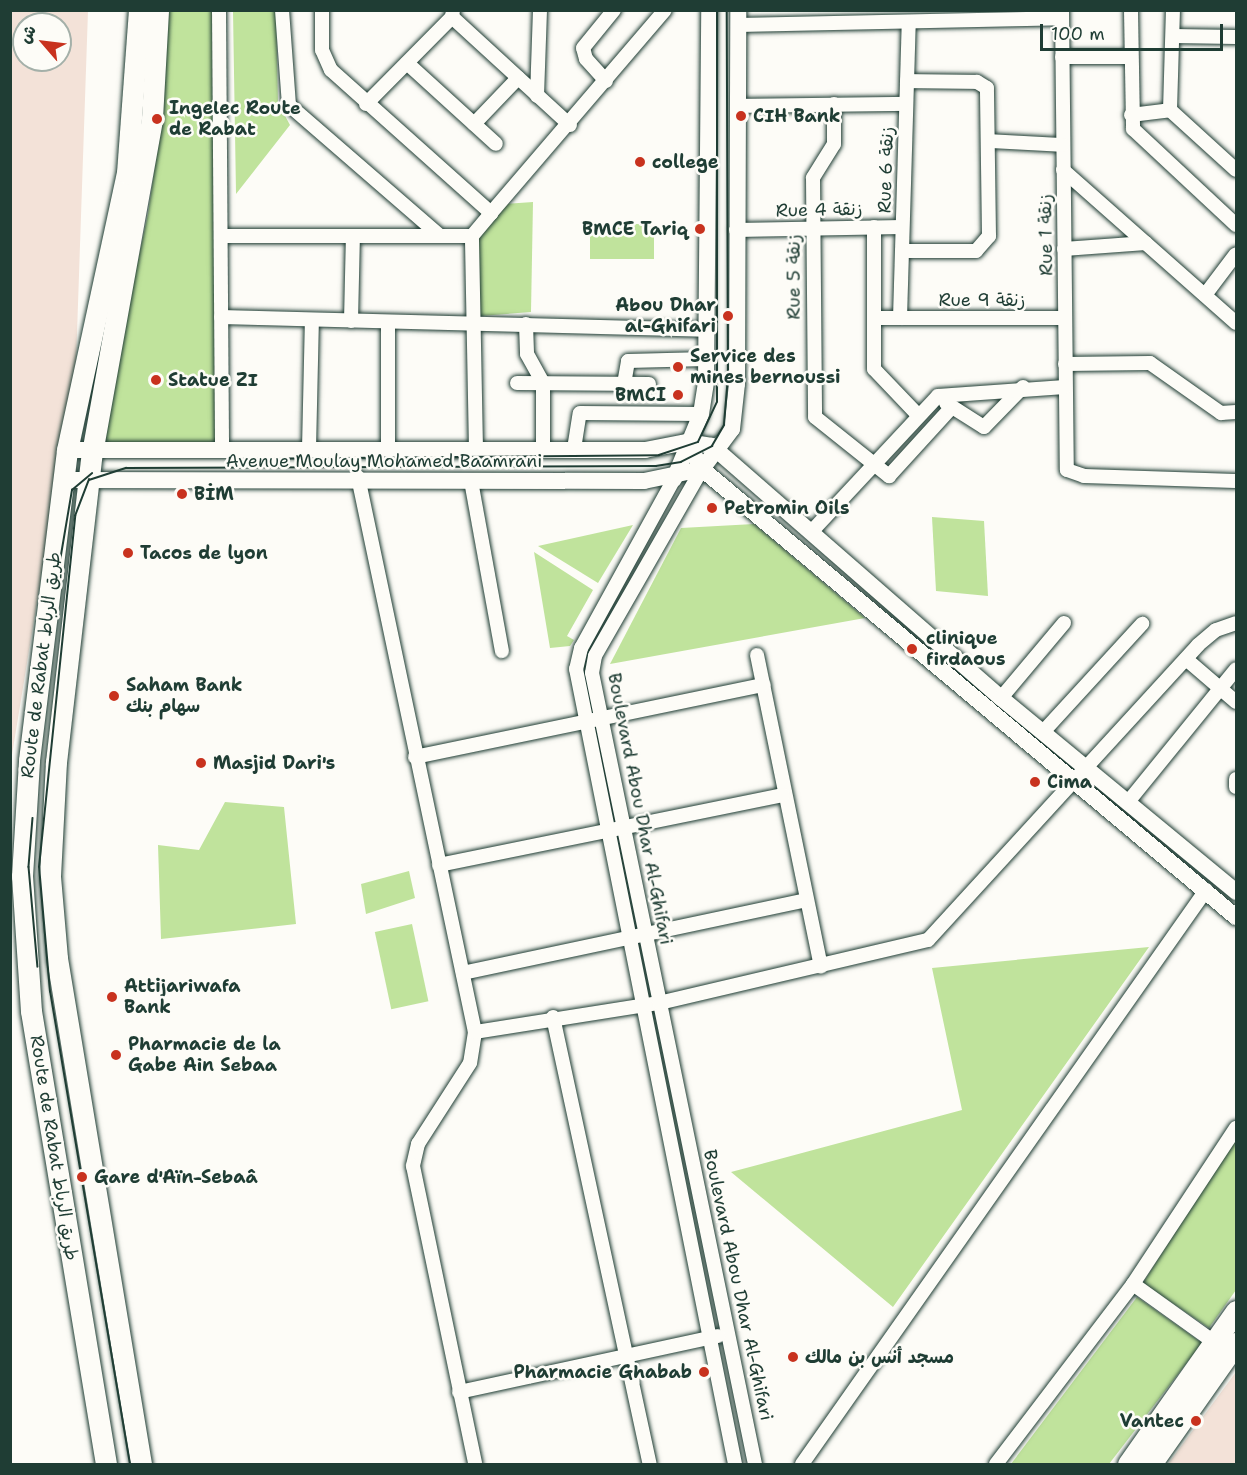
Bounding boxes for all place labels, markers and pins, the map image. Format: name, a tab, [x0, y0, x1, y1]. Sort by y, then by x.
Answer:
place label: Ingelec Route de Rabat	[169, 98, 301, 140]
place label: CIH Bank	[753, 105, 840, 127]
marker: CIH Bank	[734, 109, 748, 123]
marker: Ingelec Route de Rabat	[150, 112, 164, 126]
place label: college	[652, 151, 718, 173]
marker: college	[633, 155, 647, 169]
place label: BMCE Tariq	[582, 218, 688, 240]
marker: BMCE Tariq	[693, 222, 707, 236]
place label: Abou Dhar al-Ghifari	[615, 295, 716, 338]
marker: Abou Dhar al-Ghifari	[721, 309, 735, 323]
place label: Service des mines bernoussi	[690, 346, 841, 388]
marker: Service des mines bernoussi	[671, 360, 685, 374]
place label: Statue ZI	[168, 369, 258, 391]
marker: Statue ZI	[149, 373, 163, 387]
place label: BMCI	[615, 384, 666, 406]
marker: BMCI	[671, 388, 685, 402]
place label: BİM	[194, 483, 234, 505]
marker: BİM	[175, 487, 189, 501]
place label: Petromin Oils	[724, 497, 849, 519]
marker: Petromin Oils	[705, 501, 719, 515]
place label: Tacos de lyon	[140, 542, 268, 564]
marker: Tacos de lyon	[121, 546, 135, 560]
place label: clinique firdaous	[926, 628, 1005, 670]
marker: clinique firdaous	[903, 640, 921, 658]
place label: Saham Bank سهام بنك	[126, 675, 242, 718]
marker: Saham Bank سهام بنك	[107, 689, 121, 703]
place label: Masjid Dari's	[213, 752, 335, 774]
marker: Masjid Dari's	[194, 756, 208, 770]
place label: Cima	[1047, 771, 1092, 793]
marker: Cima	[1028, 775, 1042, 789]
place label: Attijariwafa Bank	[124, 976, 240, 1018]
marker: Attijariwafa Bank	[105, 990, 119, 1004]
place label: Pharmacie de la Gabe Ain Sebaa	[128, 1034, 281, 1076]
marker: Pharmacie de la Gabe Ain Sebaa	[109, 1048, 123, 1062]
place label: Gare d'Aïn-Sebaâ	[94, 1166, 258, 1188]
marker: Gare d'Aïn-Sebaâ	[75, 1170, 89, 1184]
place label: مسجد أنس بن مالك	[805, 1346, 954, 1368]
marker: مسجد أنس بن مالك	[786, 1350, 800, 1364]
place label: Pharmacie Ghabab	[513, 1361, 692, 1383]
marker: Pharmacie Ghabab	[697, 1365, 711, 1379]
place label: Vantec	[1120, 1410, 1184, 1432]
marker: Vantec	[1189, 1414, 1203, 1428]

